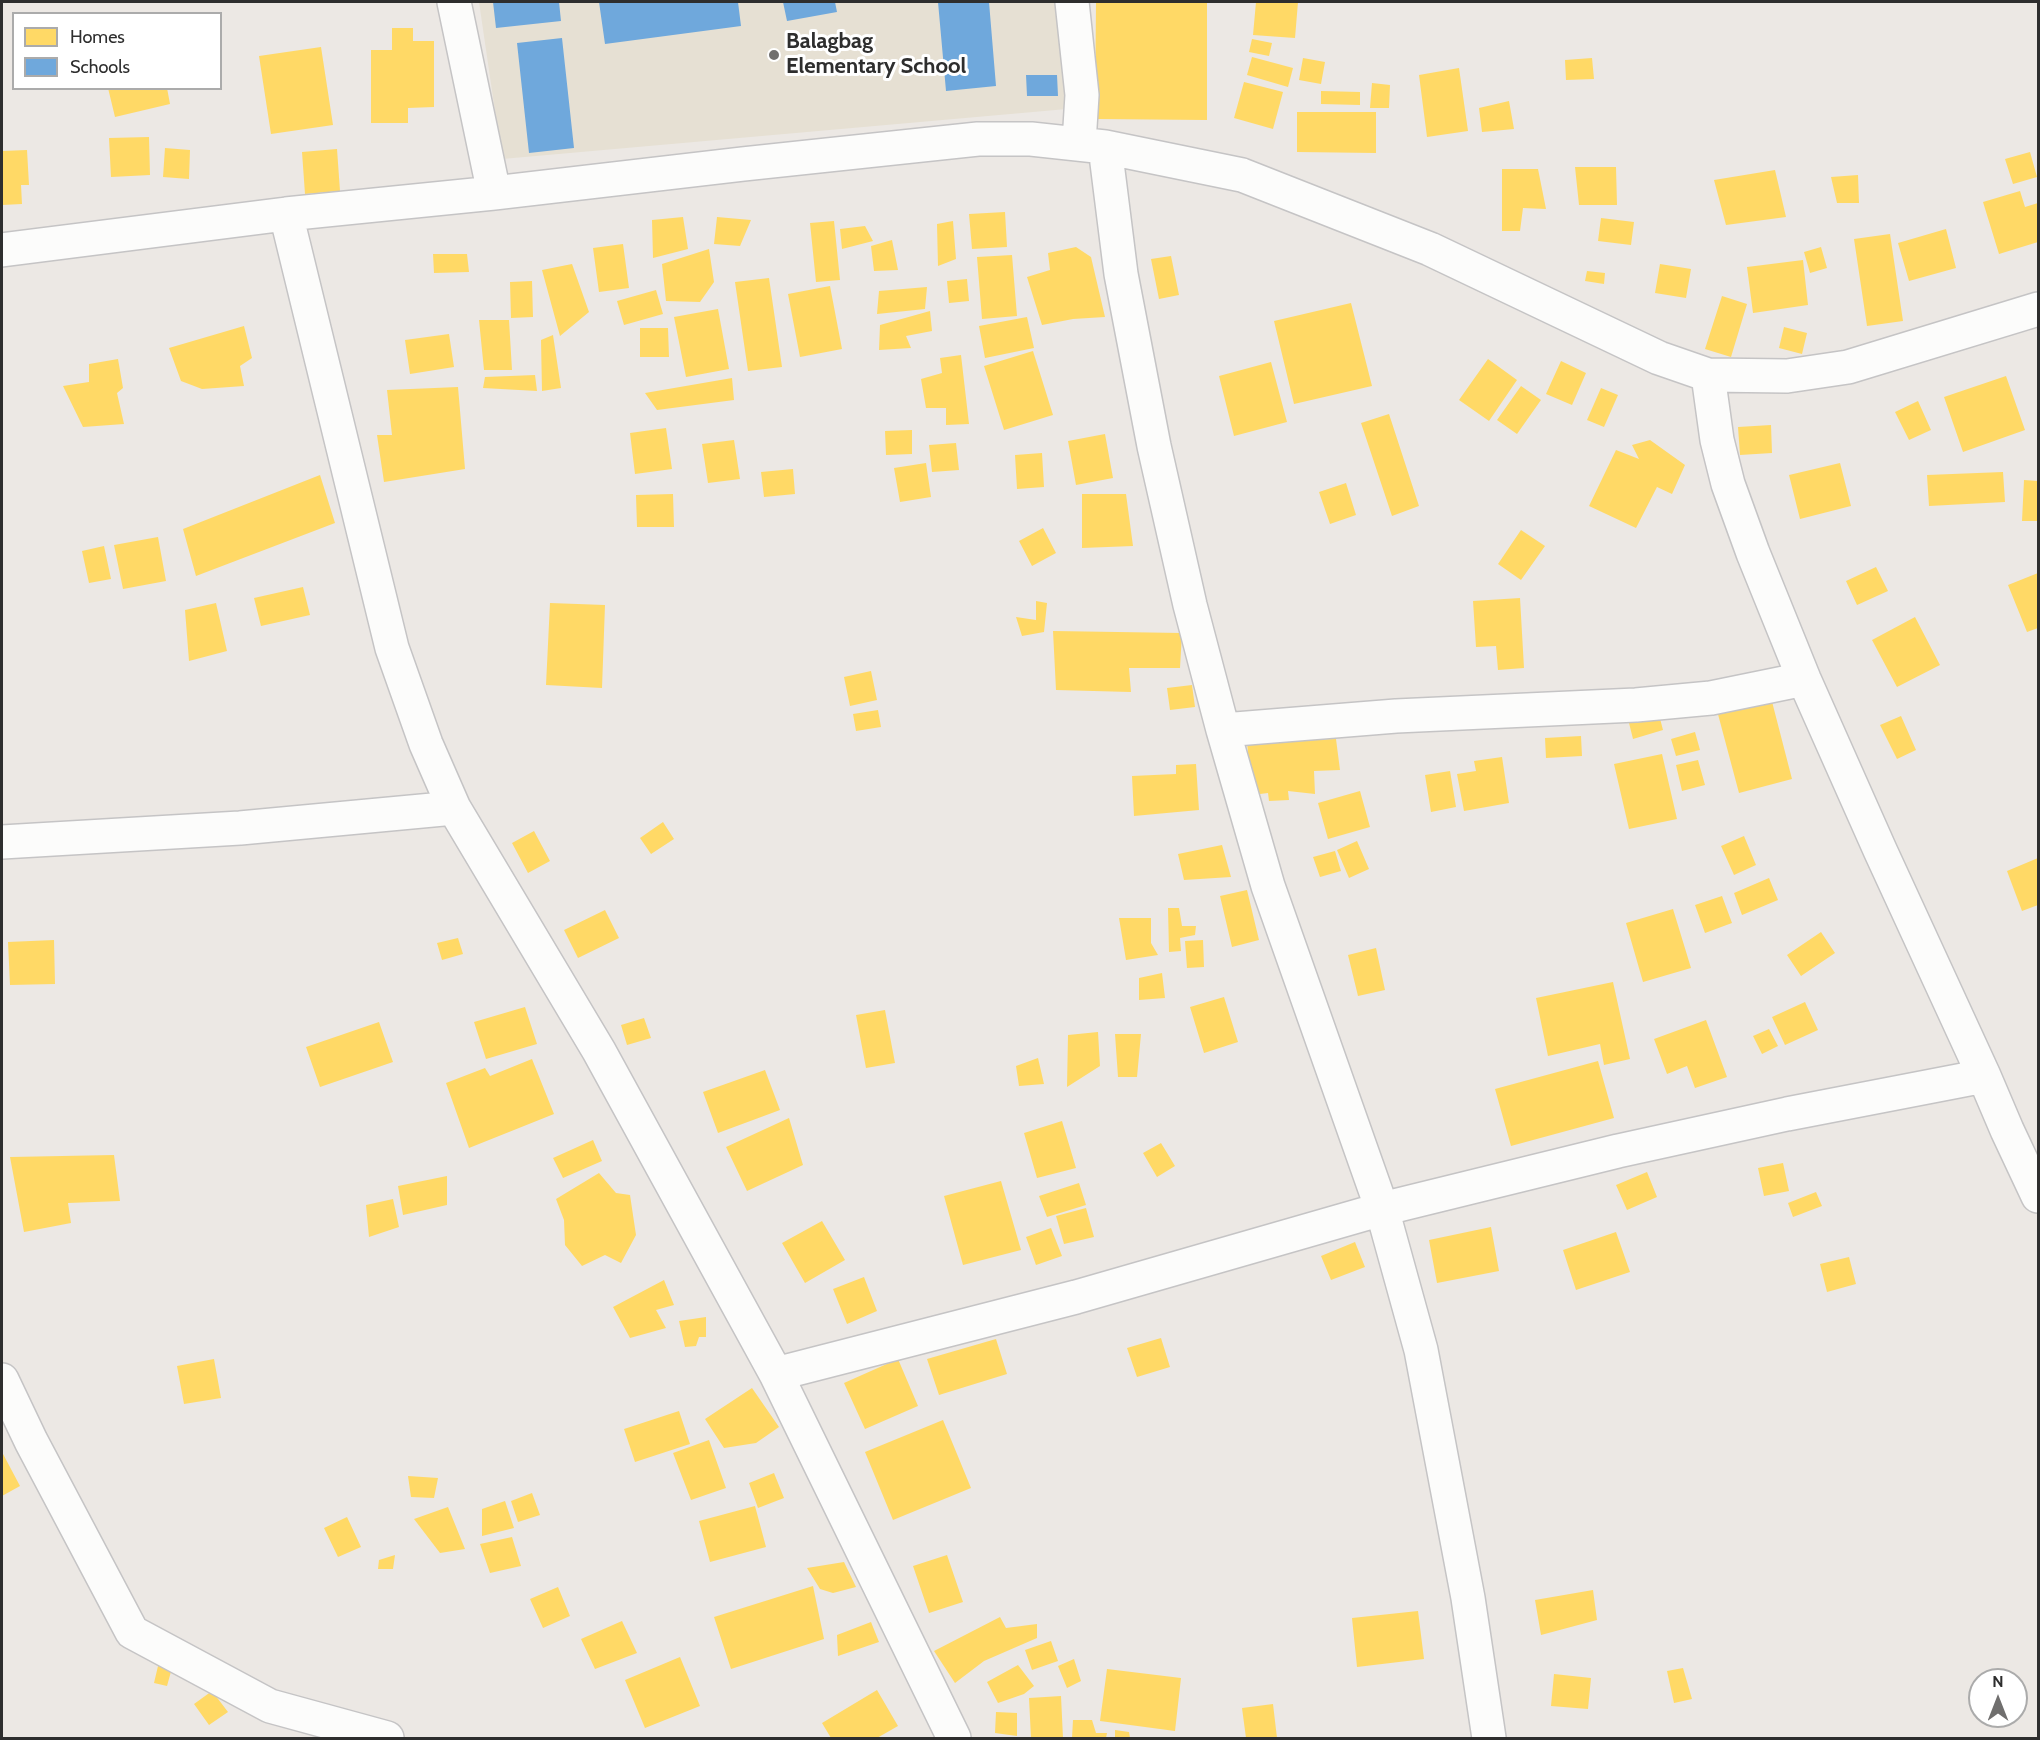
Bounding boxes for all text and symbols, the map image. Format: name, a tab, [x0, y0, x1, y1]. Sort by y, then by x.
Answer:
legend	[12, 12, 222, 90]
text: Homes	[70, 26, 125, 48]
place label: Balagbag Elementary School	[786, 29, 966, 80]
marker: Balagbag Elementary School	[767, 48, 781, 62]
text: Schools	[70, 56, 130, 78]
north arrow	[1968, 1668, 2028, 1728]
text: N	[1992, 1672, 2004, 1691]

